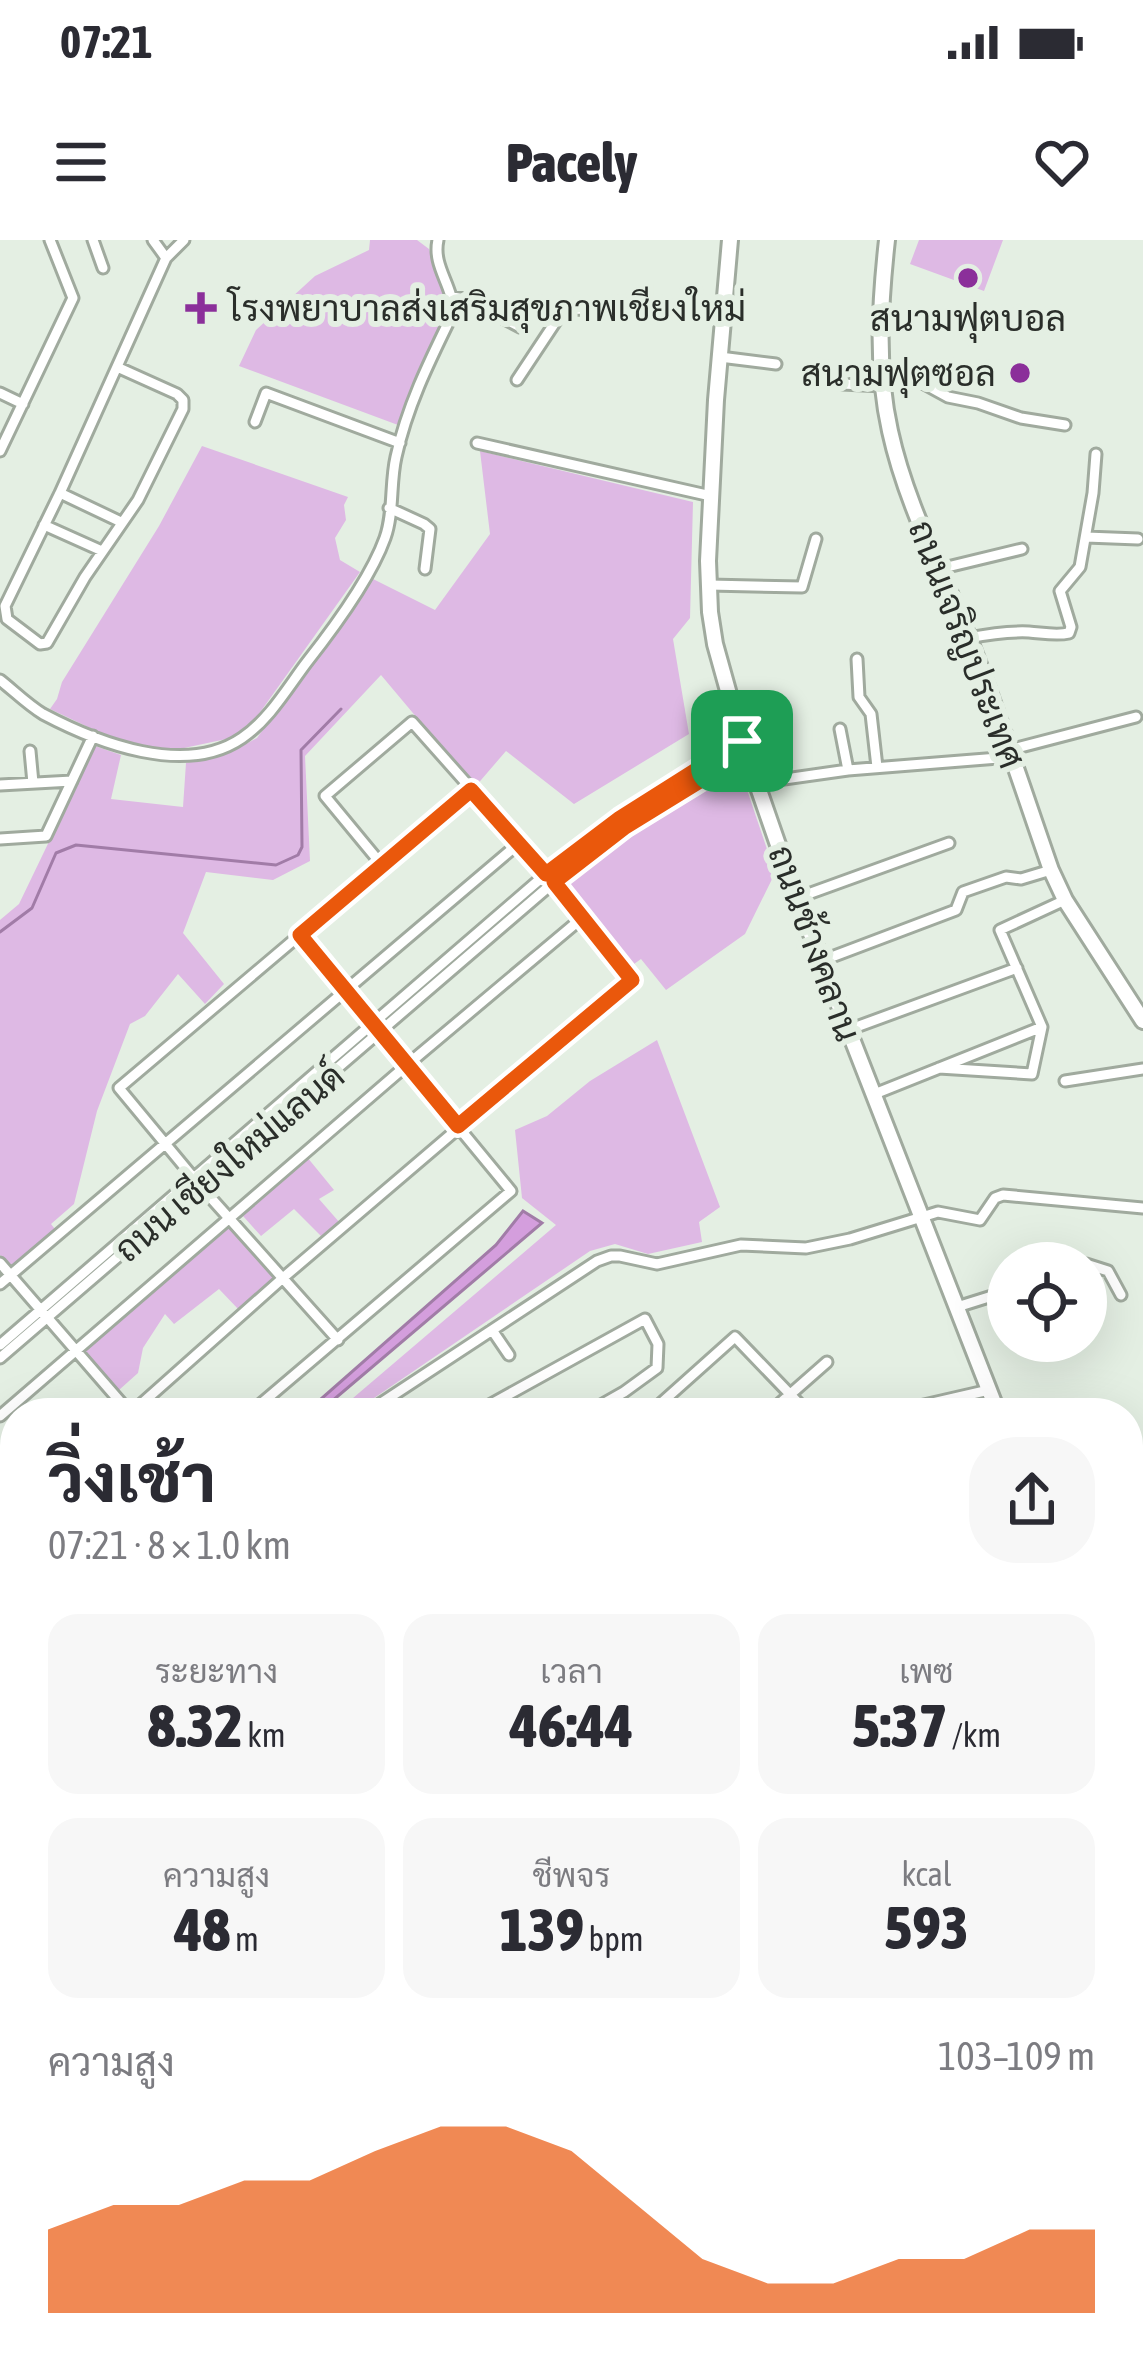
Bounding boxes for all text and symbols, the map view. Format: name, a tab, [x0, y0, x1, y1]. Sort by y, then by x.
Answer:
text: 07:21	[60, 16, 153, 68]
icon: menu	[48, 129, 114, 195]
icon: heart	[1029, 129, 1095, 195]
text: Pacely	[506, 132, 637, 193]
marker: สนามฟุตบอล	[955, 265, 981, 291]
place label: โรงพยาบาลส่งเสริมสุขภาพเชียงใหม่	[226, 286, 746, 333]
marker: โรงพยาบาลส่งเสริมสุขภาพเชียงใหม่	[185, 292, 217, 324]
place label: สนามฟุตบอล	[870, 297, 1066, 343]
place label: สนามฟุตซอล	[801, 352, 996, 398]
marker: สนามฟุตซอล	[1007, 360, 1033, 386]
street label: ถนนเจริญประเทศ	[900, 514, 1034, 774]
pin	[691, 690, 793, 792]
icon: arrive	[709, 708, 775, 774]
street label: ถนนช้างคลาน	[760, 839, 871, 1047]
street label: ถนน เชียงใหม่แลนด์	[105, 1053, 352, 1270]
map controls	[987, 1242, 1107, 1362]
button: locate	[987, 1242, 1107, 1362]
button: share	[969, 1437, 1095, 1563]
text: วิ่งเช้า	[48, 1440, 216, 1516]
text: 07:21 · 8 × 1.0 km	[48, 1523, 291, 1567]
text: ระยะทาง	[155, 1652, 278, 1690]
text: เวลา	[540, 1652, 603, 1690]
text: เพซ	[899, 1652, 954, 1690]
text: 8.32	[147, 1691, 243, 1760]
text: 46:44	[510, 1691, 633, 1760]
text: 5:37	[852, 1691, 947, 1760]
text: km	[243, 1716, 286, 1754]
text: /km	[947, 1716, 1001, 1754]
text: kcal	[901, 1855, 952, 1893]
text: ความสูง	[163, 1856, 270, 1894]
text: ชีพจร	[532, 1856, 611, 1894]
text: 593	[884, 1893, 969, 1962]
text: 48	[174, 1895, 231, 1964]
text: 139	[499, 1895, 584, 1964]
text: m	[231, 1920, 259, 1958]
text: bpm	[584, 1920, 644, 1958]
text: 103–109 m	[938, 2034, 1095, 2078]
text: ความสูง	[48, 2040, 175, 2084]

